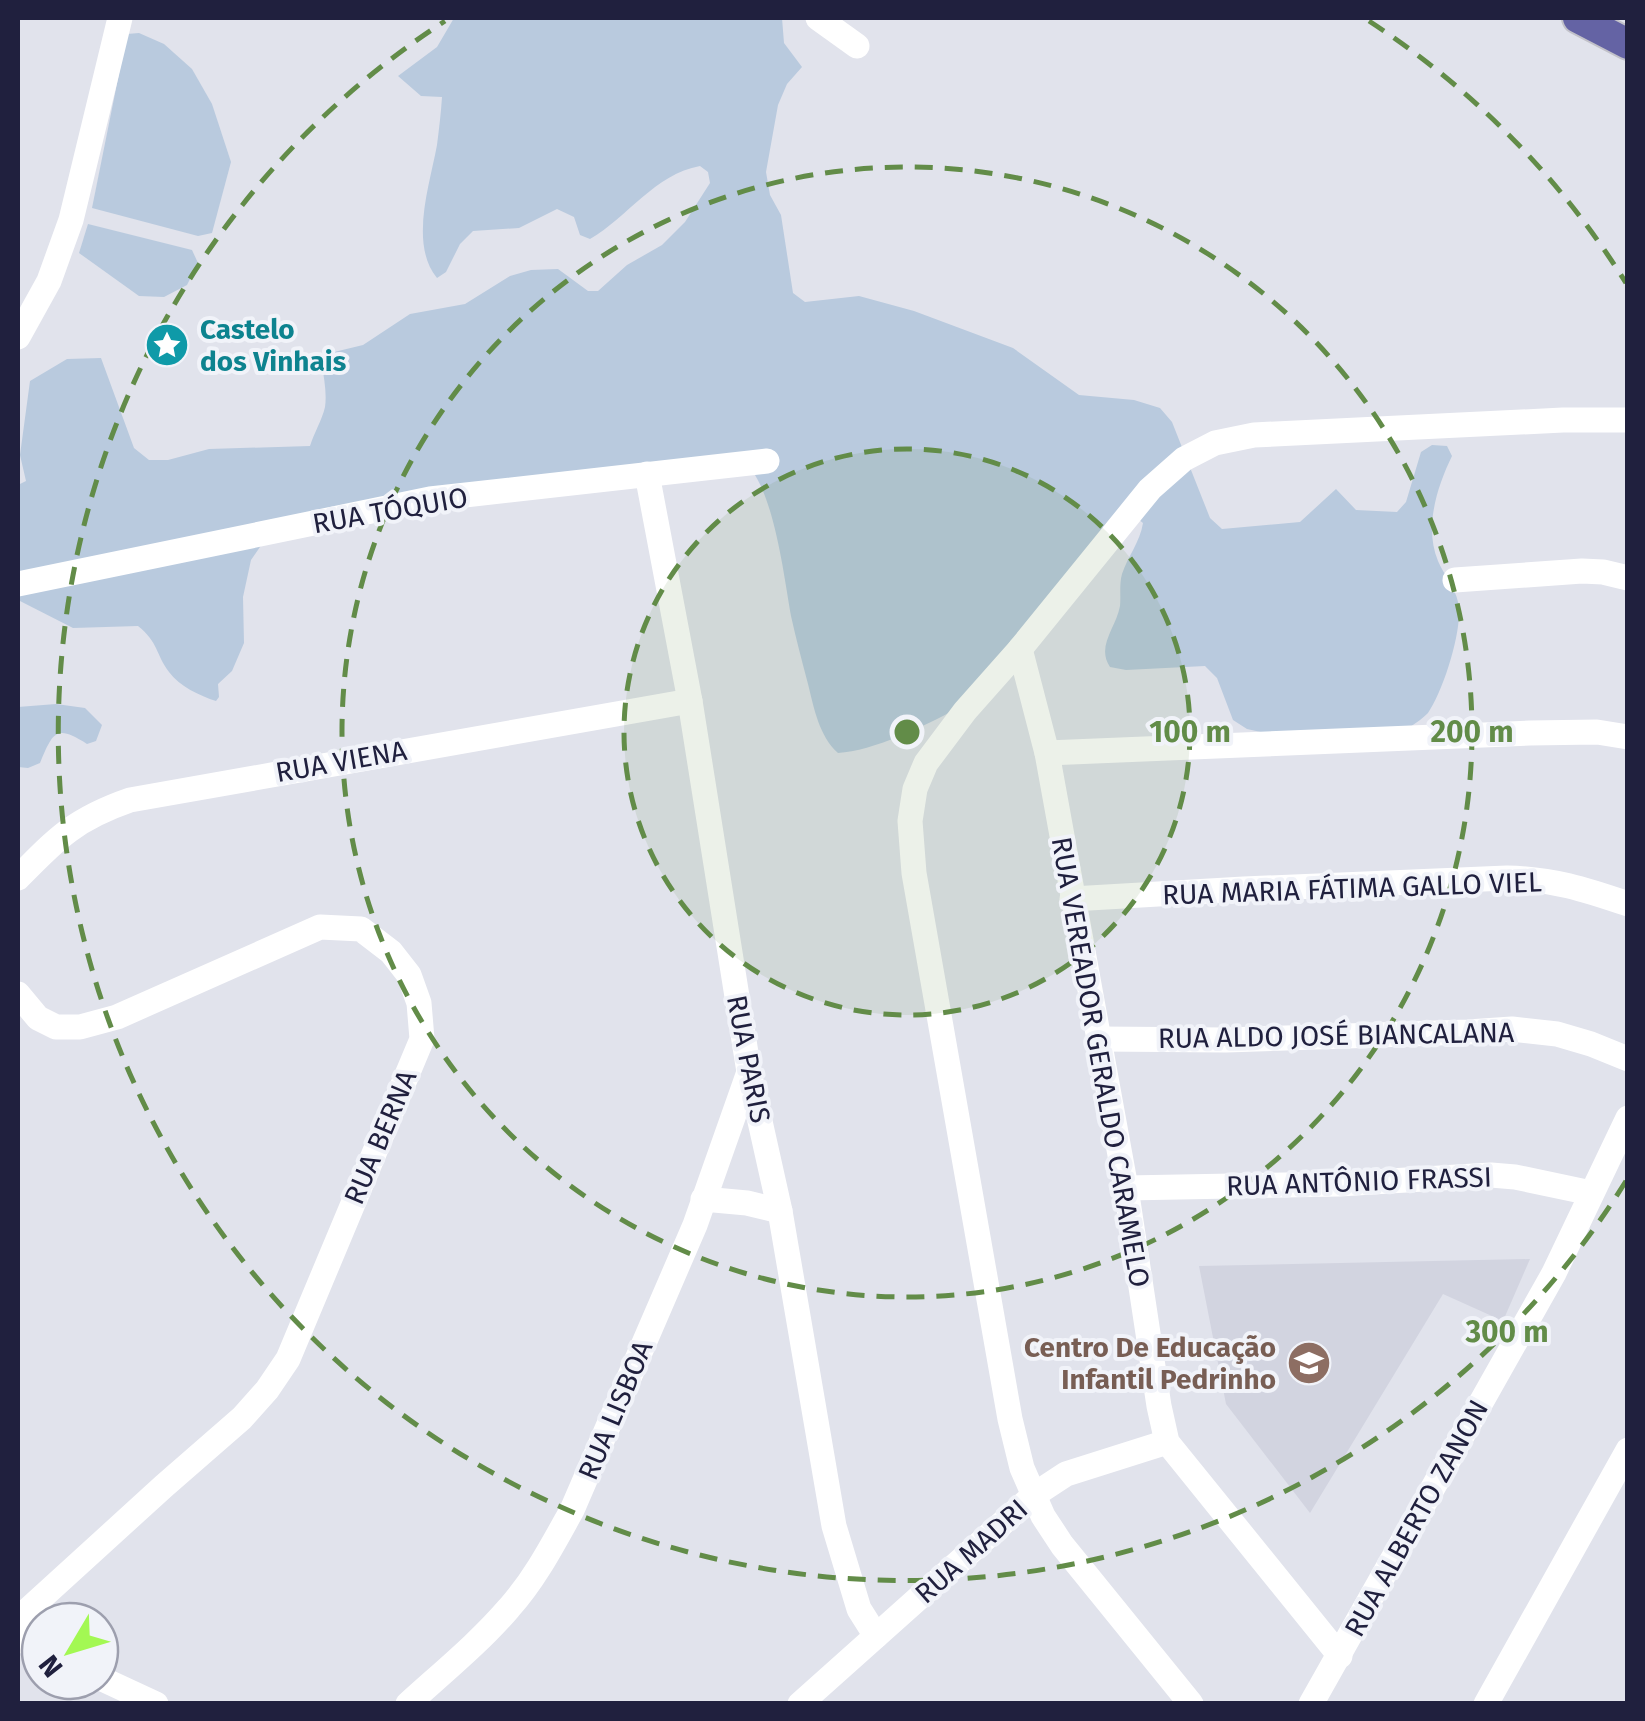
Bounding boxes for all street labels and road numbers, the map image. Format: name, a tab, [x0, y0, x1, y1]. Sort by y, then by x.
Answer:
street label: RUA TÓQUIO	[310, 481, 470, 540]
street label: RUA VIENA	[273, 734, 409, 789]
street label: RUA VEREADOR GERALDO CARAMELO	[1045, 834, 1156, 1290]
street label: RUA MARIA FÁTIMA GALLO VIEL	[1162, 865, 1542, 912]
street label: RUA PARIS	[720, 992, 777, 1126]
street label: RUA ALDO JOSÉ BIANCALANA	[1158, 1016, 1514, 1055]
street label: RUA BERNA	[337, 1065, 424, 1209]
street label: RUA ANTÔNIO FRASSI	[1226, 1160, 1492, 1203]
street label: RUA LISBOA	[571, 1336, 660, 1485]
street label: RUA ALBERTO ZANON	[1338, 1394, 1495, 1642]
street label: RUA MADRI	[908, 1492, 1034, 1610]

